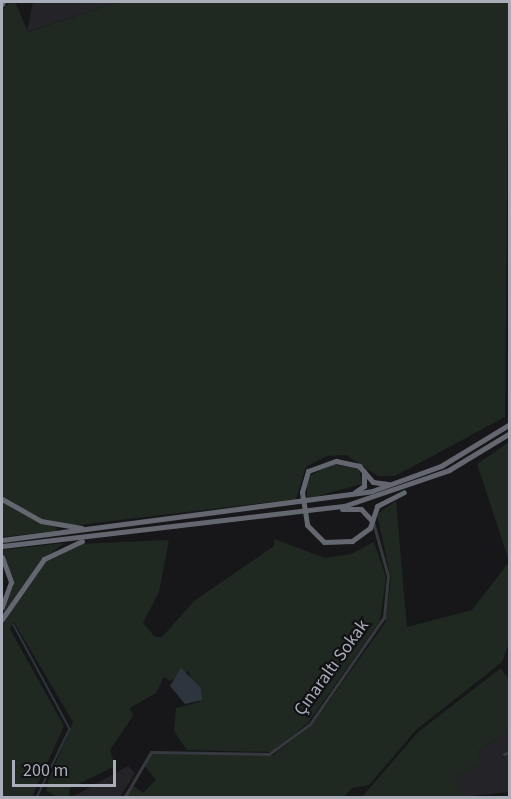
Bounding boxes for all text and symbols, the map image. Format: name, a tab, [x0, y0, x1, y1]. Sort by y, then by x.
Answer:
street label: Çınaraltı Sokak	[290, 616, 374, 720]
scale bar	[15, 748, 118, 786]
text: 200 m	[23, 758, 68, 783]

